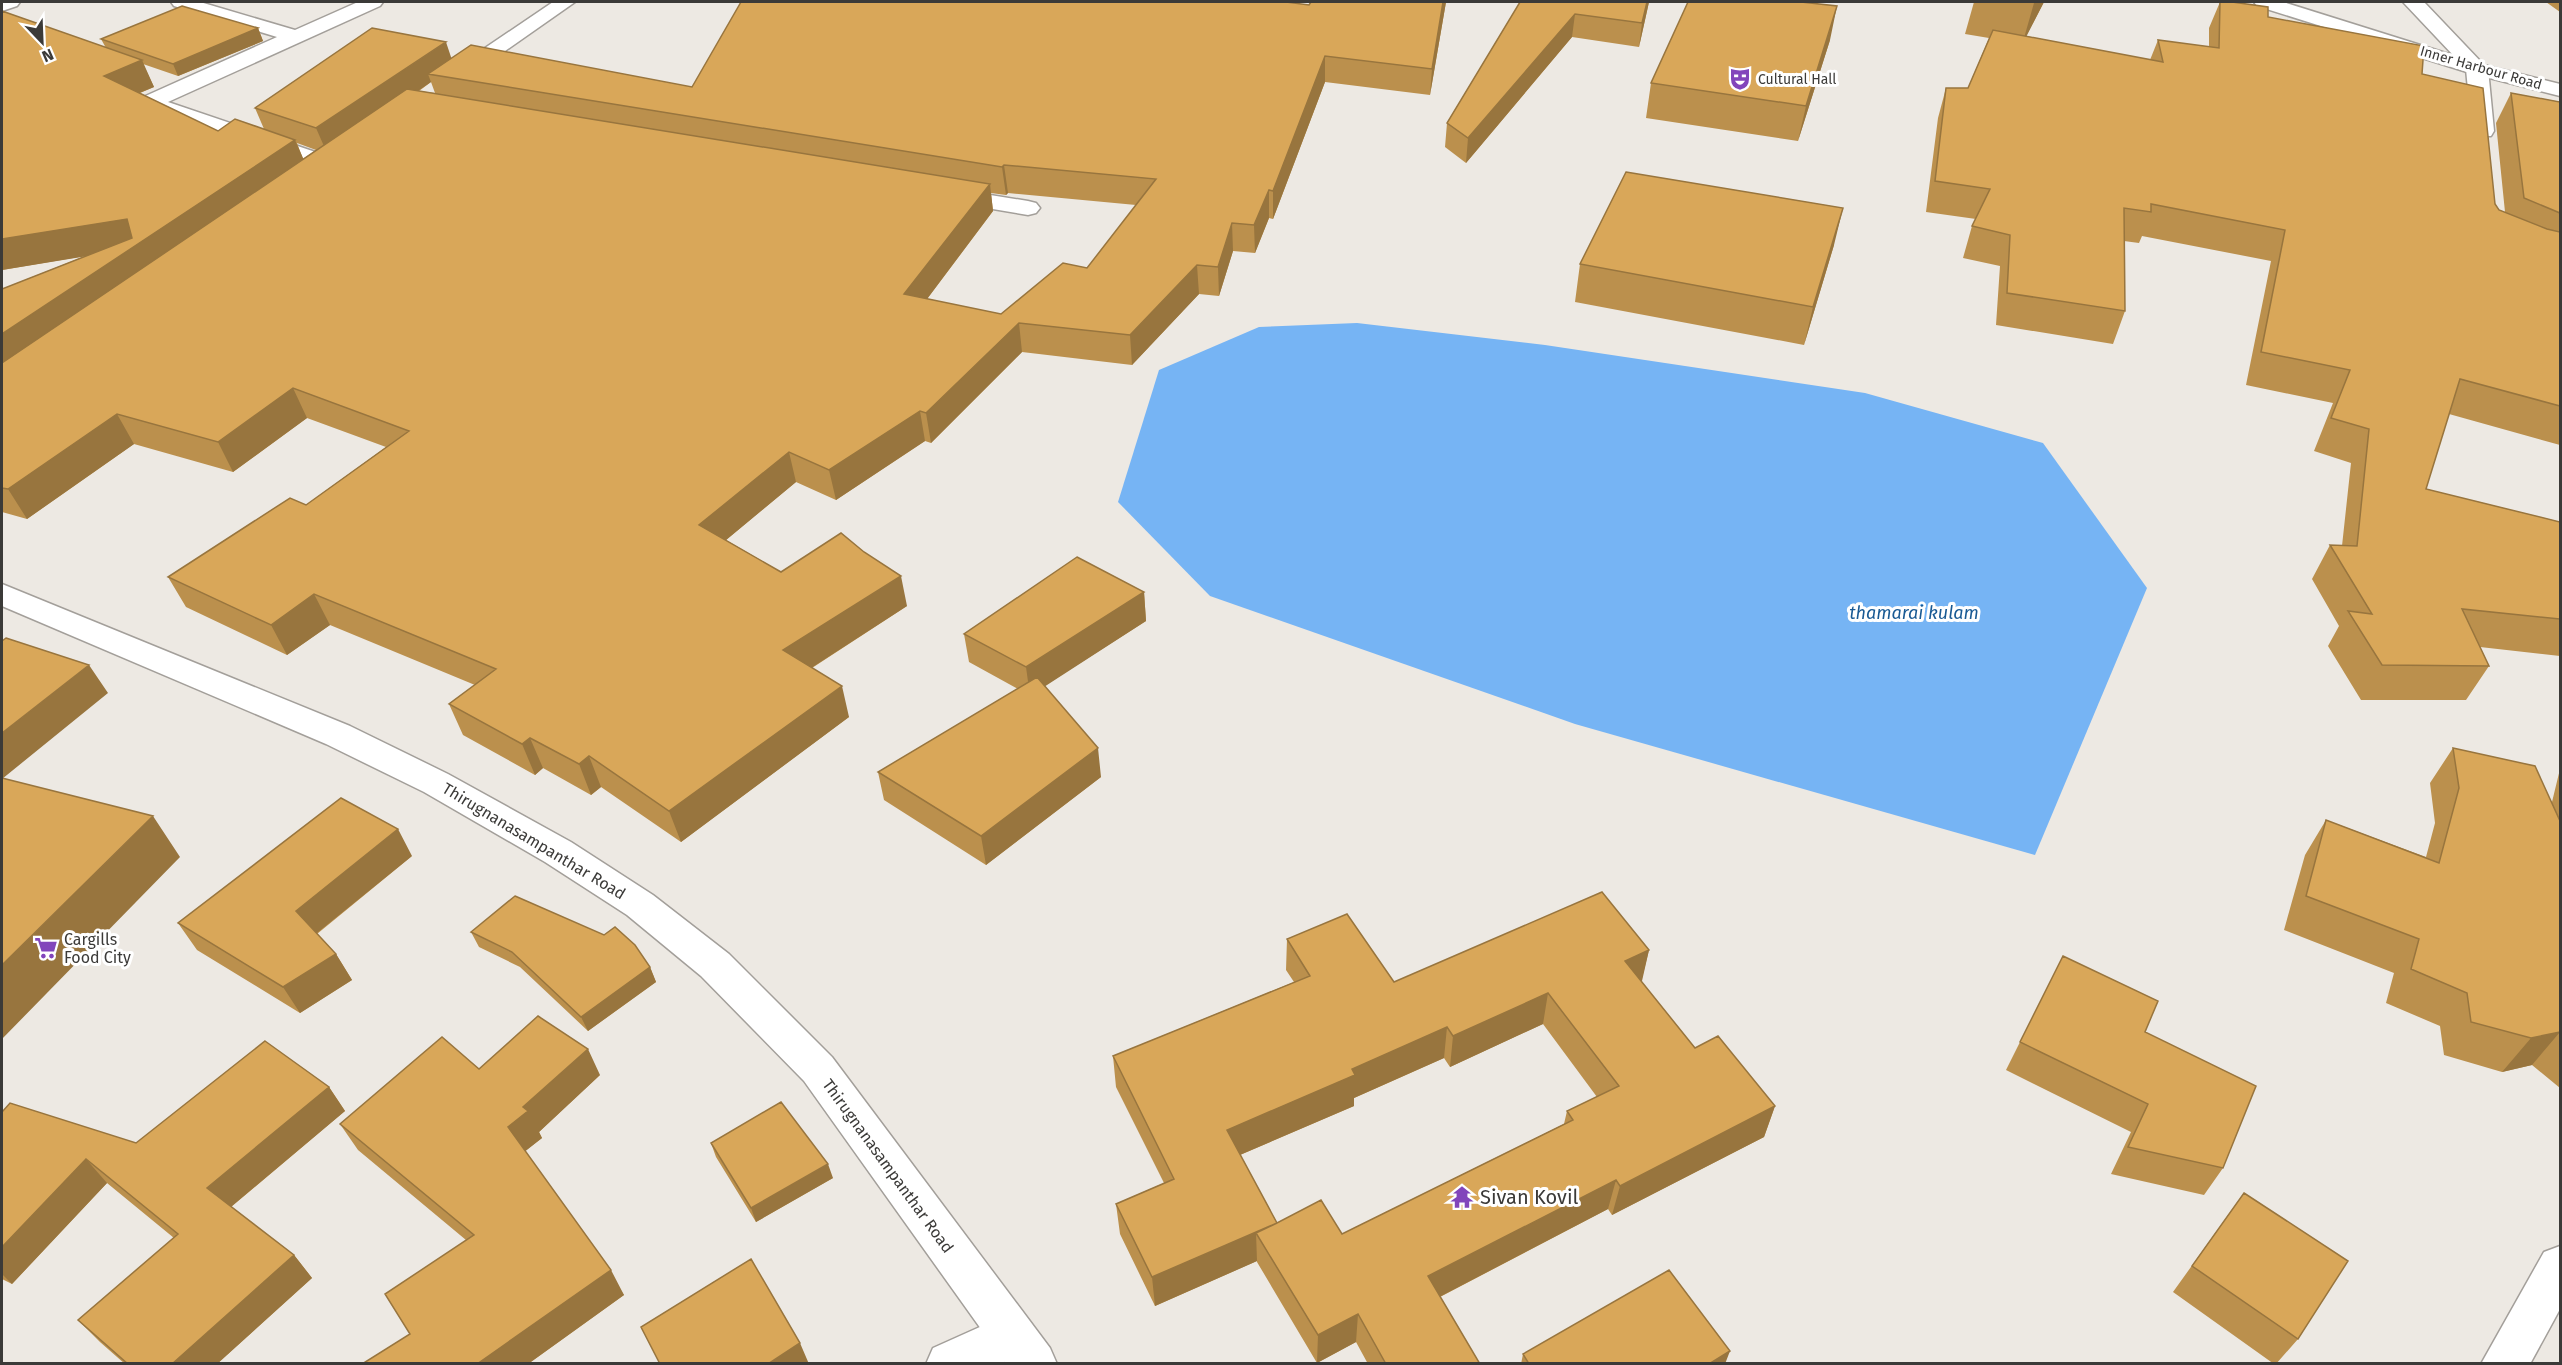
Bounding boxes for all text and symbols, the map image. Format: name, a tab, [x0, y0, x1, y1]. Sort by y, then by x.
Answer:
north arrow	[12, 12, 72, 72]
street label: Inner Harbour Road	[2418, 42, 2544, 94]
text: N	[39, 45, 56, 66]
theatre icon: Cultural Hall	[1727, 66, 1753, 92]
place label: Cultural Hall	[1758, 71, 1836, 88]
water label: thamarai kulam	[1849, 602, 1979, 624]
street label: Thirugnanasampanthar Road	[439, 779, 629, 903]
place label: Cargills Food City	[64, 930, 131, 967]
supermarket icon: Cargills Food City	[33, 935, 59, 961]
street label: Thirugnanasampanthar Road	[819, 1075, 957, 1257]
temple icon: Sivan Kovil	[1449, 1184, 1475, 1210]
place label: Sivan Kovil	[1480, 1185, 1579, 1209]

